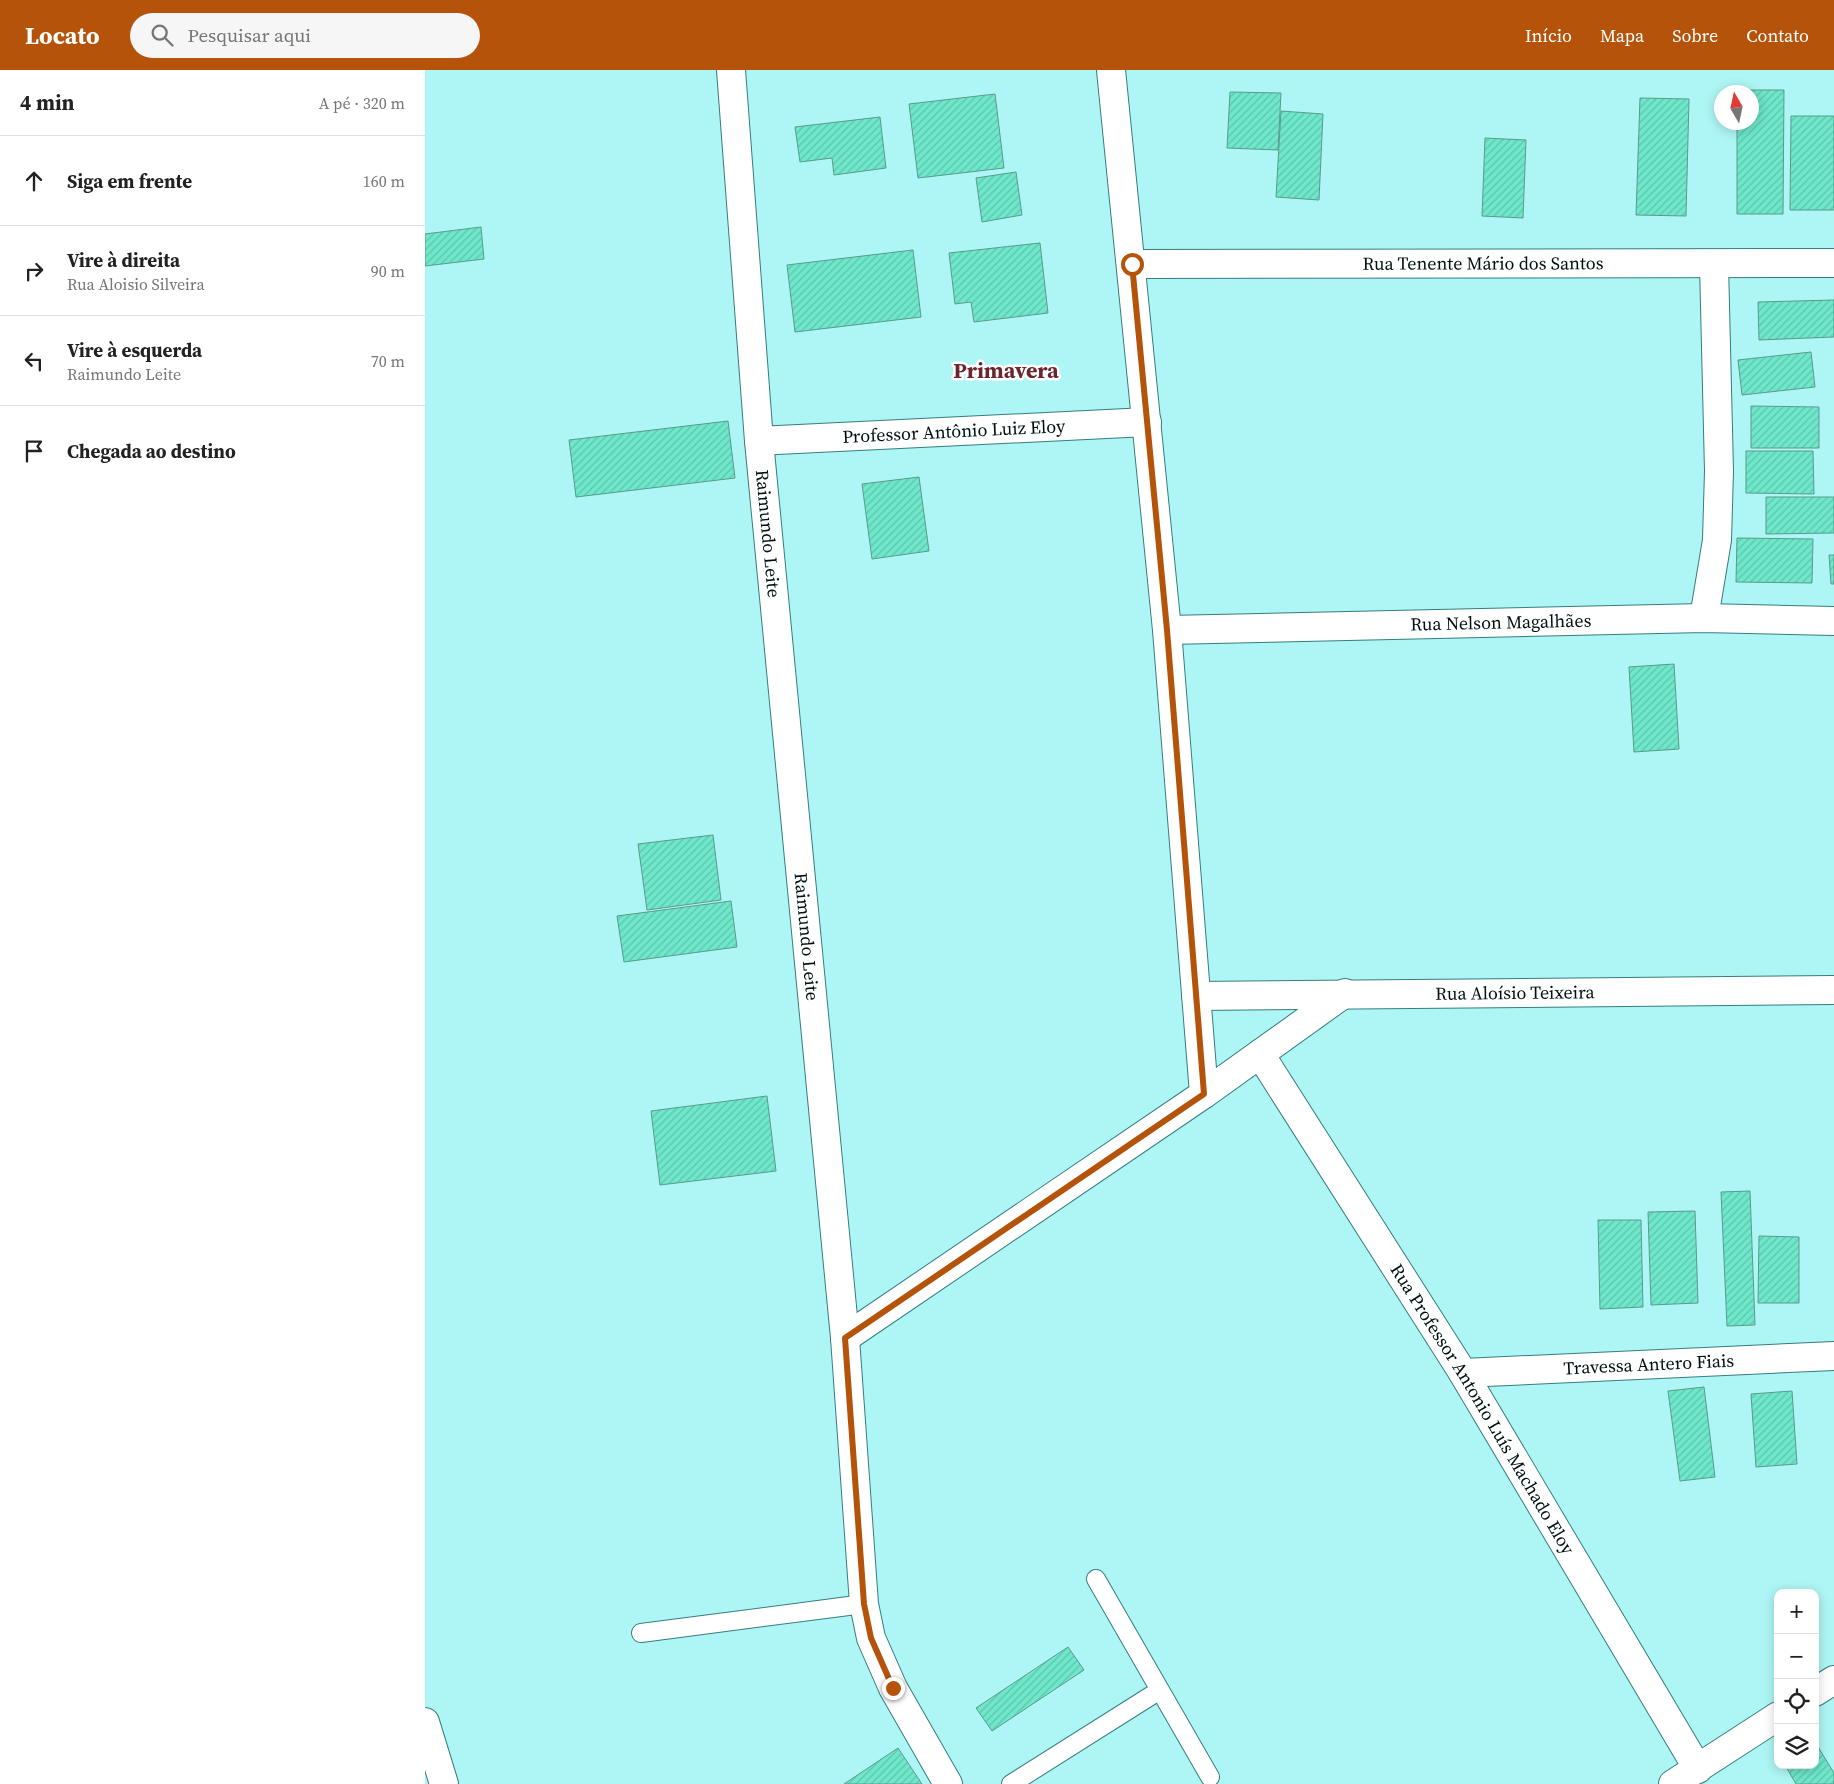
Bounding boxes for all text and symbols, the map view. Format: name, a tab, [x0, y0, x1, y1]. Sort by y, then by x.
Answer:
search box	[130, 13, 480, 58]
text: Locato	[25, 19, 100, 52]
icon: search	[148, 21, 176, 49]
text: Pesquisar aqui	[188, 22, 311, 48]
text: Início	[1525, 23, 1572, 48]
text: Mapa	[1600, 23, 1644, 48]
text: Sobre	[1672, 23, 1718, 48]
text: Contato	[1746, 23, 1809, 48]
north arrow	[1714, 85, 1759, 130]
text: 4 min	[20, 88, 75, 117]
text: A pé · 320 m	[319, 92, 405, 114]
icon: ahead	[20, 167, 48, 195]
text: Siga em frente	[67, 168, 192, 194]
text: 160 m	[363, 170, 405, 192]
text: Vire à direita	[67, 247, 180, 273]
street label: Rua Tenente Mário dos Santos	[1363, 250, 1604, 276]
route start	[1121, 253, 1144, 276]
icon: right	[20, 257, 48, 285]
text: 90 m	[371, 260, 405, 282]
text: Rua Aloisio Silveira	[67, 273, 205, 295]
text: Vire à esquerda	[67, 337, 202, 363]
icon: left	[20, 347, 48, 375]
text: 70 m	[371, 350, 405, 372]
district label: Primavera	[953, 355, 1059, 385]
text: Raimundo Leite	[67, 363, 181, 385]
street label: Professor Antônio Luiz Eloy	[842, 413, 1067, 449]
icon: arrive	[20, 437, 48, 465]
text: Chegada ao destino	[67, 438, 236, 464]
street label: Raimundo Leite	[750, 468, 787, 599]
street label: Rua Nelson Magalhães	[1410, 608, 1592, 637]
street label: Raimundo Leite	[788, 871, 826, 1002]
street label: Rua Aloísio Teixeira	[1435, 979, 1596, 1006]
street label: Rua Professor Antonio Luís Machado Eloy	[1385, 1259, 1581, 1559]
street label: Travessa Antero Fiais	[1563, 1348, 1735, 1380]
map controls	[1774, 1589, 1819, 1769]
button: +	[1774, 1589, 1819, 1634]
button: −	[1774, 1634, 1819, 1679]
route end	[882, 1677, 905, 1700]
button: locate	[1774, 1679, 1819, 1724]
button: layers	[1774, 1724, 1819, 1769]

